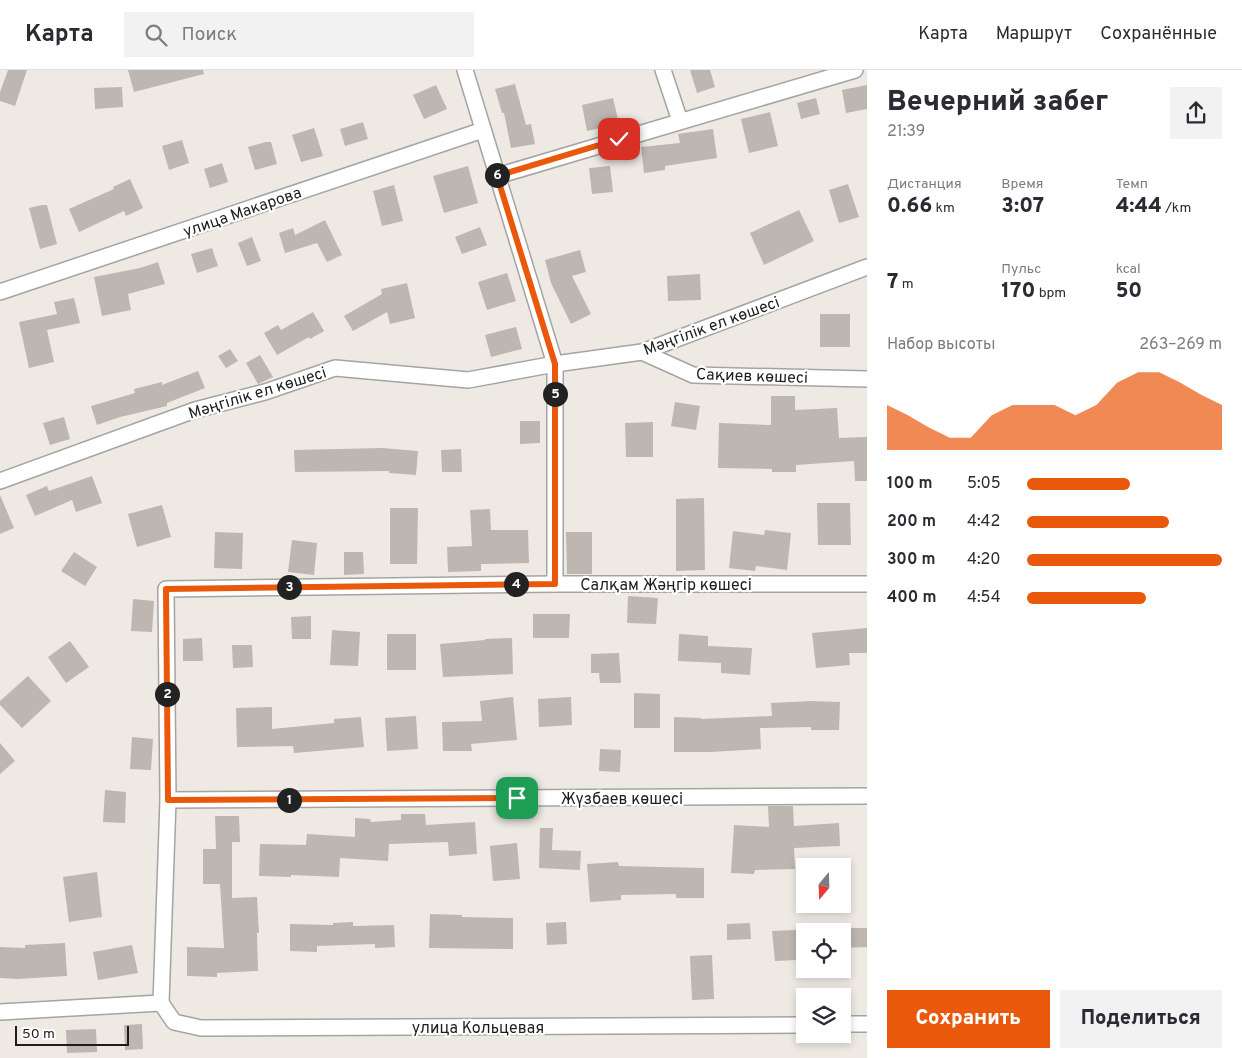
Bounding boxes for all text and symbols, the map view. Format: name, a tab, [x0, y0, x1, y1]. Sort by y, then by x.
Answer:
search box	[124, 12, 474, 57]
text: Карта	[25, 20, 94, 50]
icon: search	[142, 21, 170, 49]
text: Поиск	[182, 23, 237, 47]
text: Карта	[918, 23, 968, 46]
text: Маршрут	[996, 23, 1072, 46]
text: Сохранённые	[1100, 23, 1217, 46]
text: Вечерний забег	[887, 85, 1108, 121]
button: share	[1170, 87, 1222, 139]
pin	[598, 118, 640, 160]
text: 21:39	[887, 122, 925, 142]
icon: check	[605, 125, 633, 153]
pin: 6	[484, 162, 510, 188]
text: 6	[493, 167, 502, 184]
text: Дистанция	[887, 176, 962, 193]
text: Время	[1001, 176, 1043, 193]
text: Темп	[1116, 176, 1148, 193]
street label: улица Макарова	[181, 183, 305, 243]
text: 0.66	[887, 193, 932, 220]
text: 3:07	[1001, 193, 1044, 220]
text: 4:44	[1116, 193, 1162, 220]
text: km	[932, 200, 955, 217]
text: /km	[1162, 200, 1191, 217]
text: Пульс	[1001, 261, 1041, 278]
text: kcal	[1116, 261, 1141, 278]
text: 7	[887, 269, 898, 296]
text: m	[898, 276, 914, 293]
text: 170	[1001, 278, 1035, 305]
text: 50	[1116, 278, 1142, 305]
text: bpm	[1035, 285, 1066, 302]
street label: Мәңгілік ел көшесі	[641, 293, 783, 361]
text: Набор высоты	[887, 335, 995, 355]
text: 263–269 m	[1139, 335, 1222, 355]
street label: Мәңгілік ел көшесі	[186, 363, 329, 424]
street label: Сақиев көшесі	[696, 365, 808, 389]
pin: 5	[542, 382, 568, 406]
text: 5	[551, 386, 560, 403]
text: 100 m	[887, 474, 933, 494]
text: 5:05	[967, 474, 1001, 494]
text: 200 m	[887, 512, 936, 532]
text: 4:42	[967, 512, 1000, 532]
text: 300 m	[887, 550, 935, 570]
text: 4:20	[967, 550, 1001, 570]
pin: 4	[504, 572, 528, 596]
pin: 3	[276, 574, 302, 600]
text: 4	[512, 576, 521, 593]
street label: Салқам Жәңгір көшесі	[580, 576, 752, 596]
text: 3	[285, 579, 294, 596]
text: 400 m	[887, 588, 936, 608]
text: 4:54	[967, 588, 1001, 608]
pin: 2	[154, 682, 180, 706]
text: 2	[163, 686, 172, 703]
pin	[496, 777, 538, 819]
icon: arrive	[503, 784, 531, 812]
pin: 1	[276, 788, 302, 812]
street label: Жүзбаев көшесі	[561, 790, 683, 810]
text: 1	[287, 792, 292, 809]
north arrow	[796, 858, 851, 912]
map controls	[796, 858, 851, 1043]
button: locate	[796, 923, 851, 978]
button: layers	[796, 988, 851, 1043]
button: Сохранить	[887, 990, 1050, 1048]
button: Поделиться	[1060, 990, 1222, 1048]
street label: улица Кольцевая	[412, 1019, 544, 1039]
scale bar	[15, 1023, 129, 1046]
text: 50 m	[22, 1026, 55, 1043]

